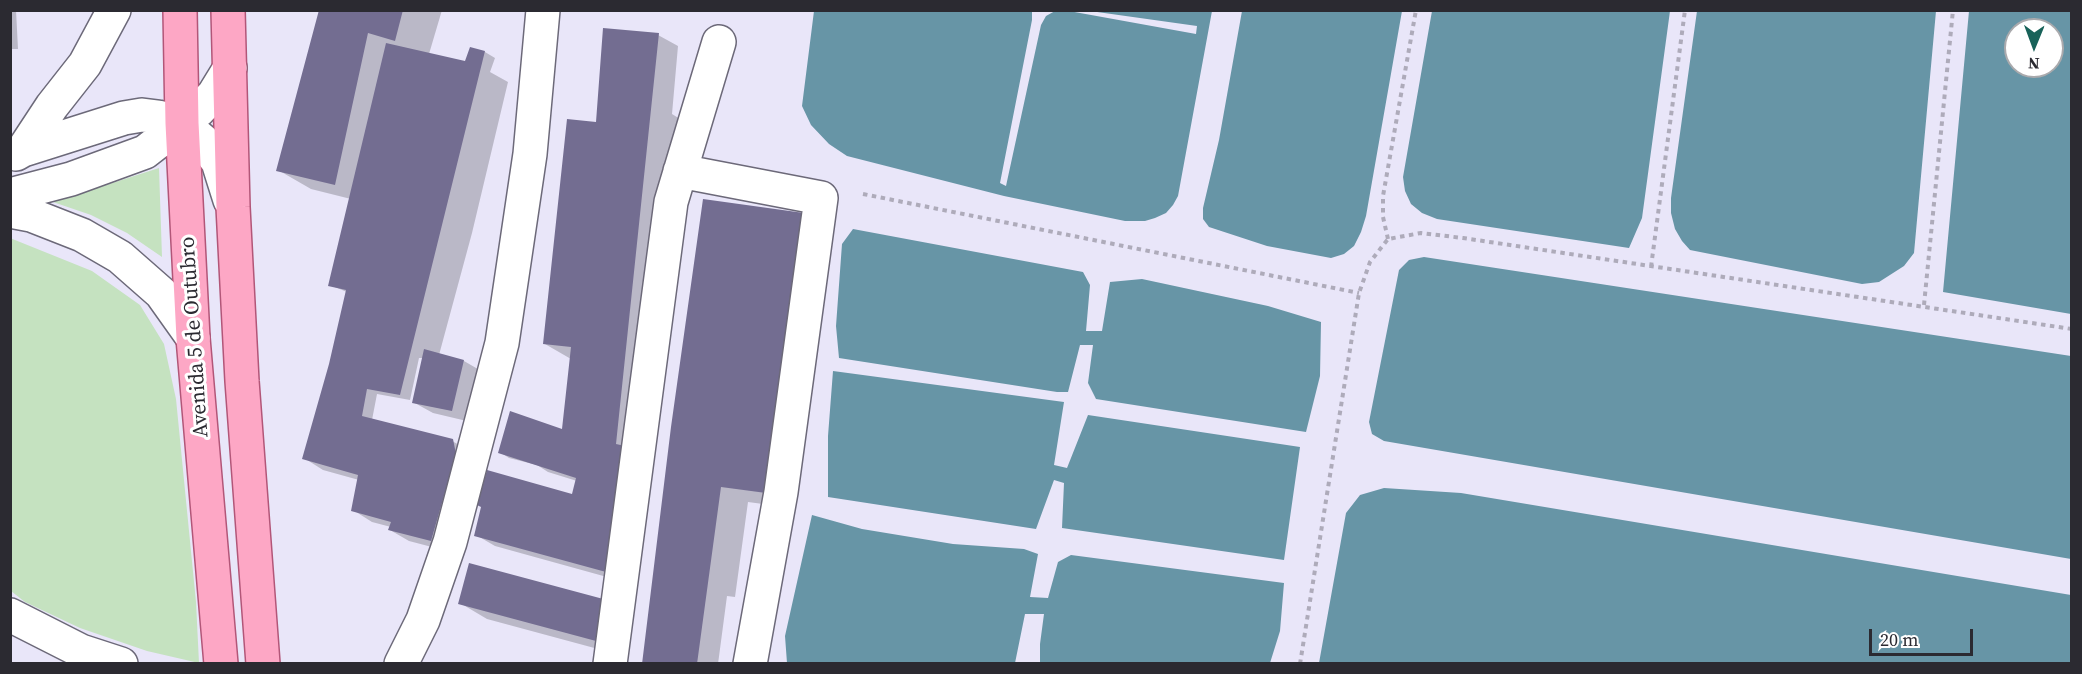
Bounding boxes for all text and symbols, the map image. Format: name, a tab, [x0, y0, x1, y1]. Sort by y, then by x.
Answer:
north arrow	[2004, 18, 2064, 78]
text: N	[2028, 53, 2040, 75]
street label: Avenida 5 de Outubro	[175, 236, 215, 438]
scale bar	[1872, 617, 1976, 655]
text: 20 m	[1880, 627, 1918, 652]

